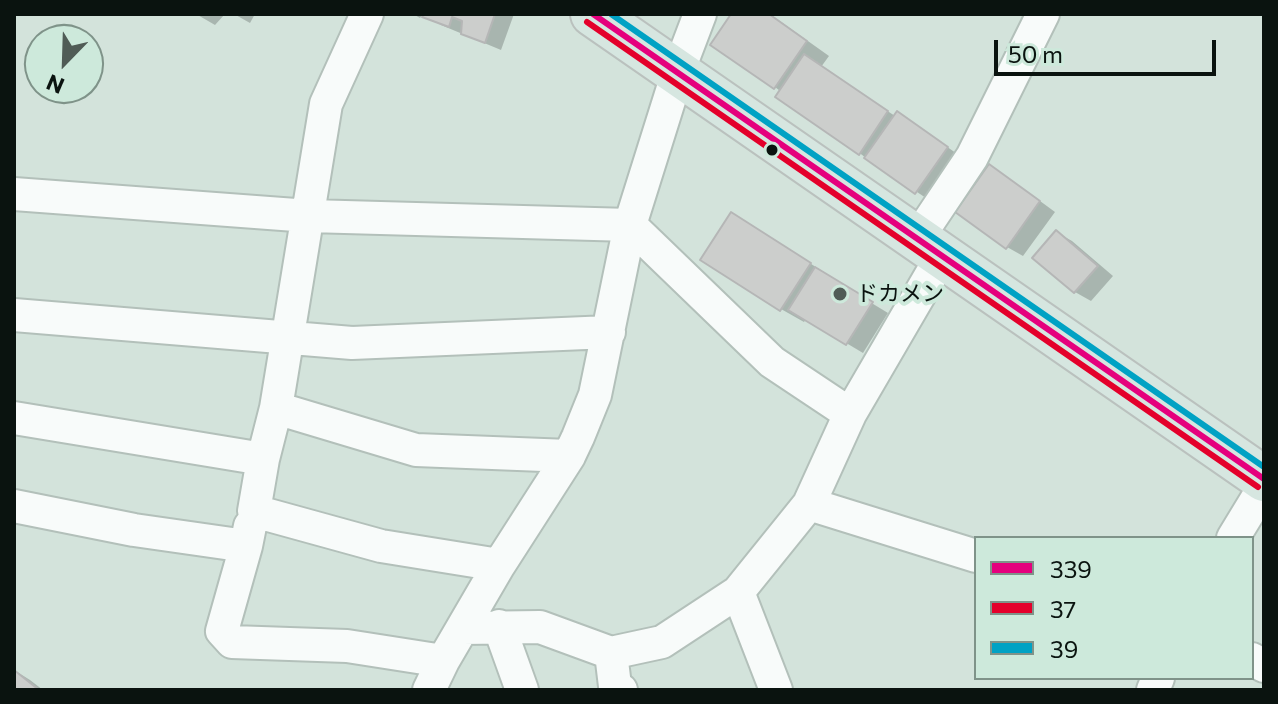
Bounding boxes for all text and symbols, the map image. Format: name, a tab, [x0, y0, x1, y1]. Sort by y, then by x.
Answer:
north arrow	[24, 24, 104, 104]
scale bar	[998, 24, 1220, 74]
text: 50 m	[1008, 39, 1063, 68]
text: N	[42, 69, 68, 100]
unlabelled marker	[764, 142, 780, 158]
place label: ドカメン	[856, 281, 944, 307]
marker: ドカメン	[831, 285, 849, 303]
legend	[974, 536, 1254, 680]
text: 339	[1050, 554, 1092, 583]
text: 37	[1050, 594, 1076, 623]
text: 39	[1050, 634, 1078, 663]

